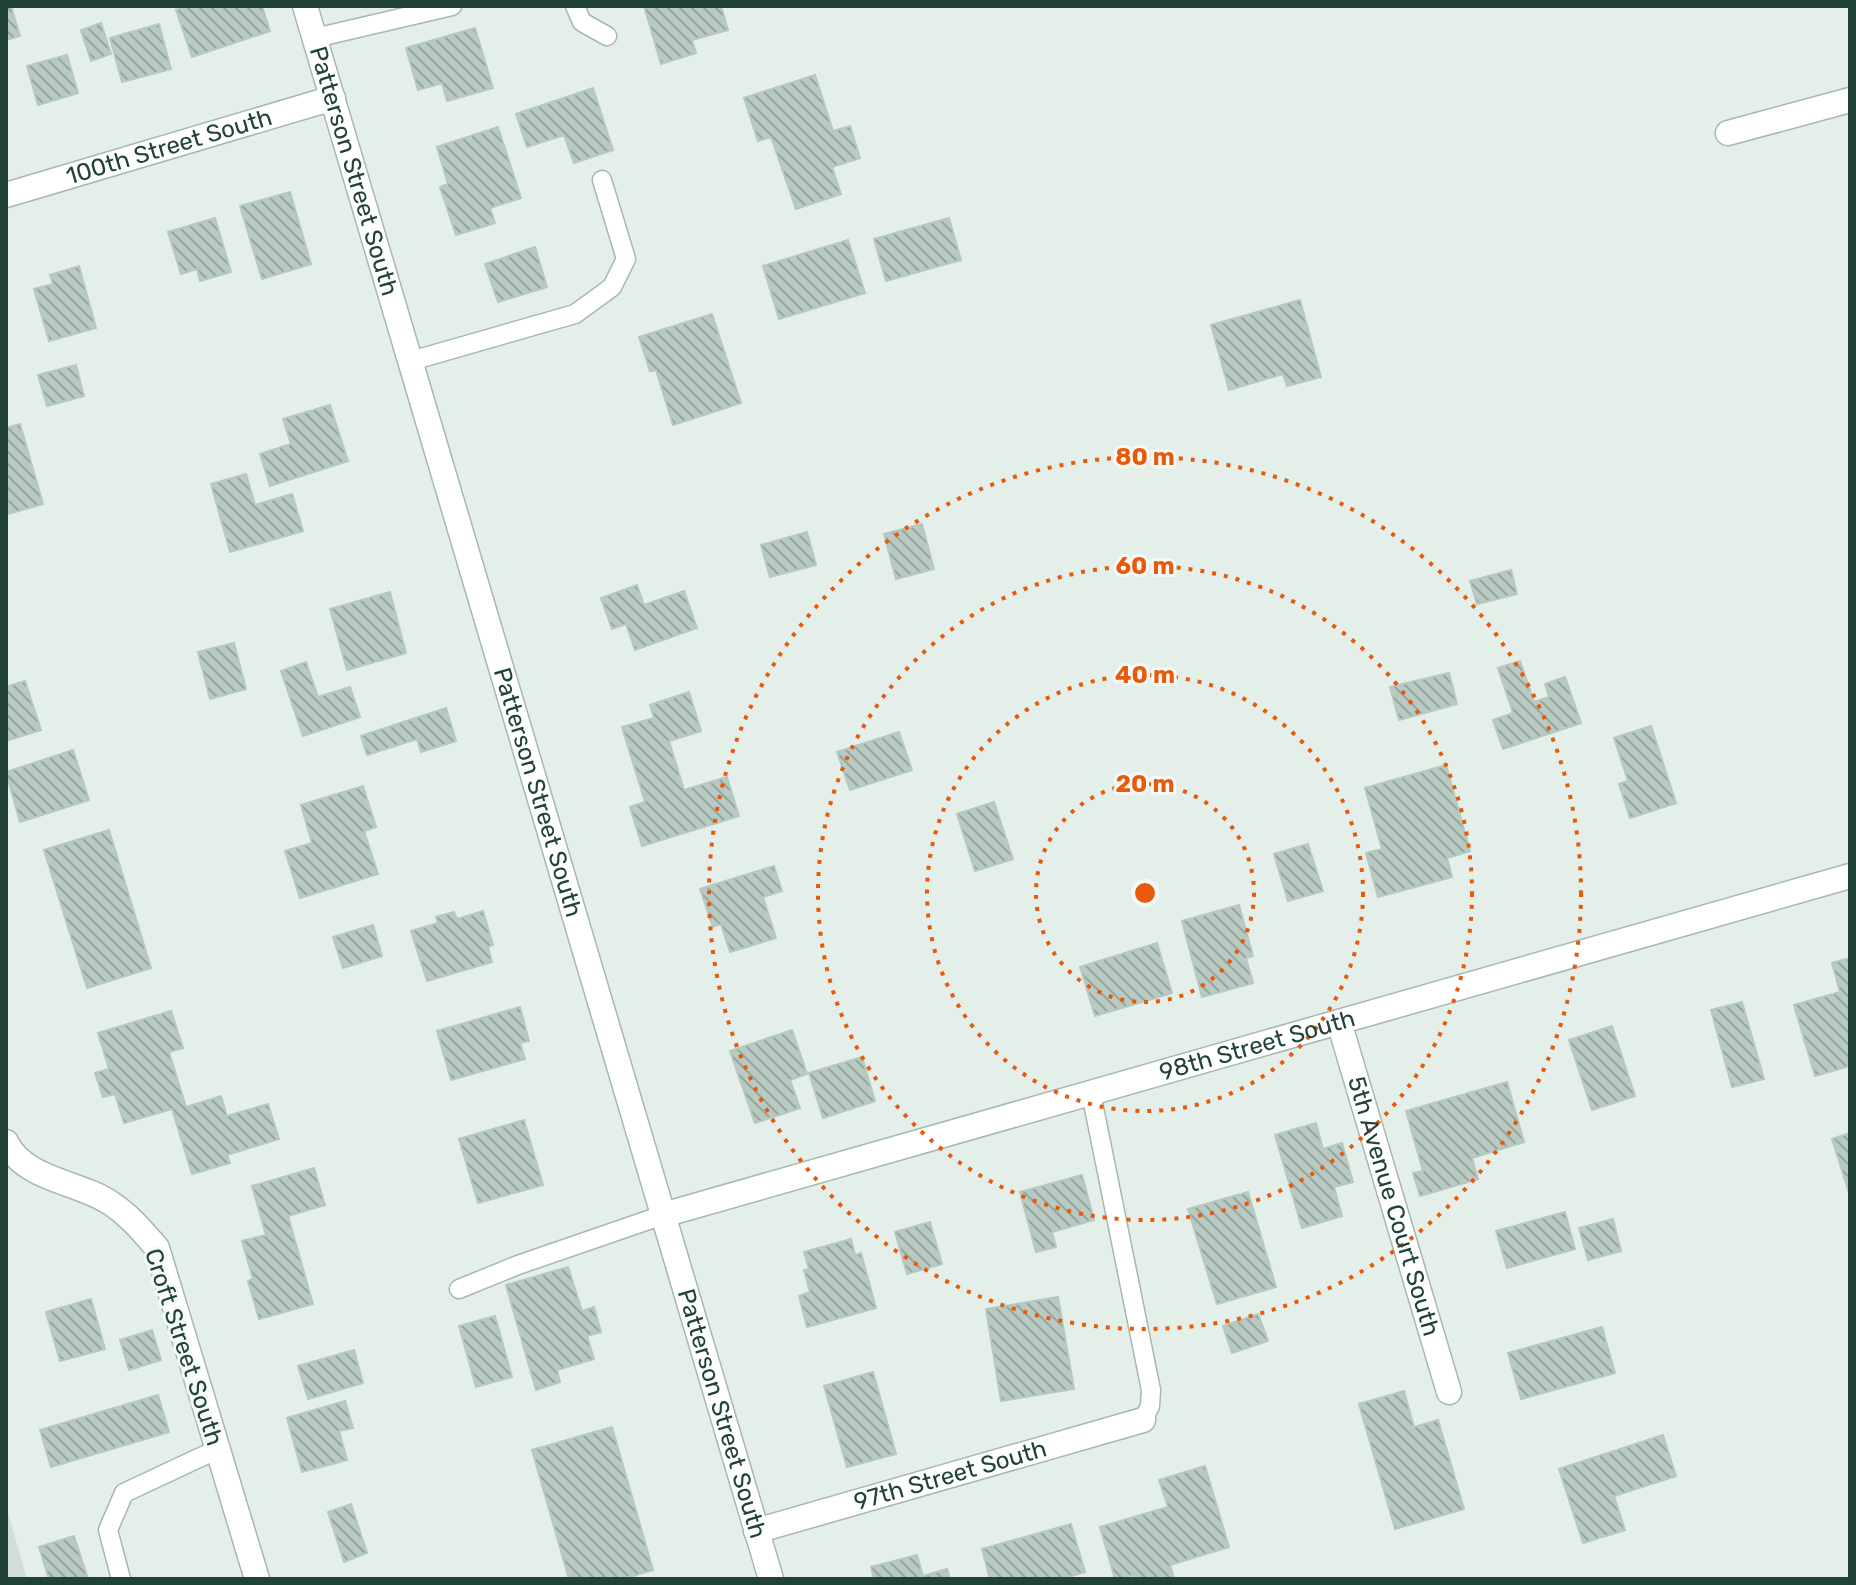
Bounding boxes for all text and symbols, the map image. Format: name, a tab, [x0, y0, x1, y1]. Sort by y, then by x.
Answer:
street label: Patterson Street South	[304, 43, 404, 299]
street label: 100th Street South	[63, 103, 275, 190]
text: 80 m	[1115, 443, 1175, 471]
text: 60 m	[1115, 552, 1175, 580]
text: 40 m	[1115, 661, 1175, 689]
street label: Patterson Street South	[488, 664, 588, 920]
text: 20 m	[1115, 770, 1175, 798]
centre of rings	[1131, 879, 1159, 907]
street label: 98th Street South	[1156, 1004, 1358, 1086]
street label: 5th Avenue Court South	[1342, 1073, 1446, 1339]
street label: Croft Street South	[139, 1245, 229, 1449]
street label: Patterson Street South	[672, 1286, 772, 1542]
street label: 97th Street South	[851, 1434, 1050, 1516]

